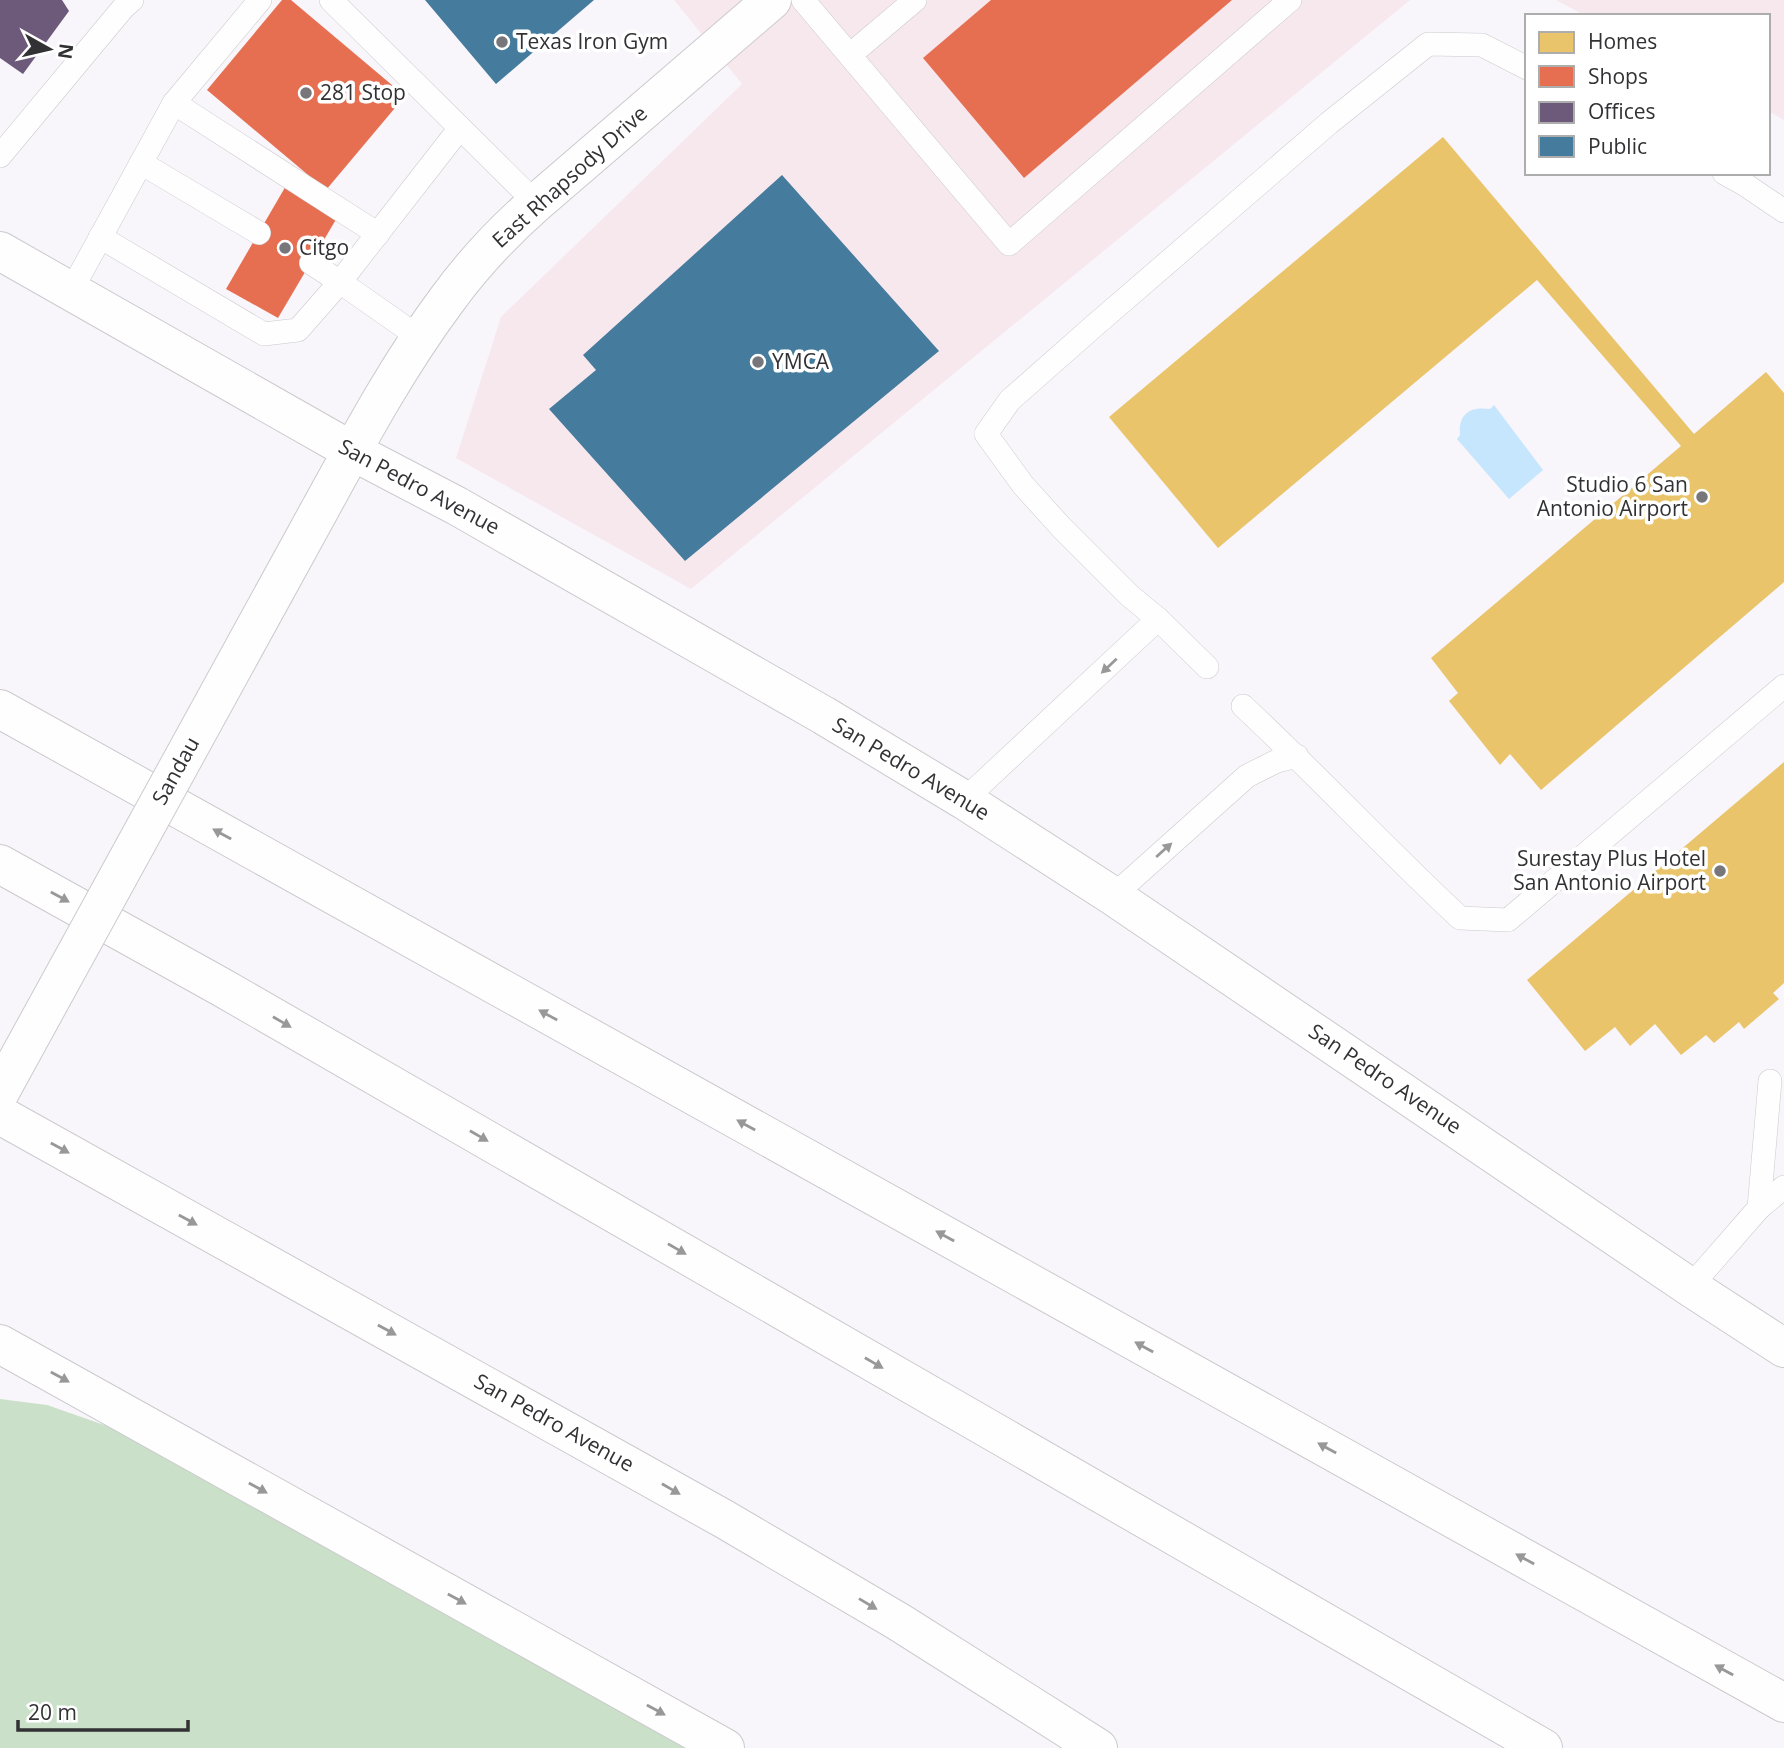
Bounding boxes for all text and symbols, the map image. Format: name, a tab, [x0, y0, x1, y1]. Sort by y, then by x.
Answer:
north arrow	[14, 14, 84, 84]
legend	[1525, 14, 1770, 175]
place label: Texas Iron Gym	[516, 27, 668, 55]
text: Homes	[1588, 27, 1657, 55]
marker: Texas Iron Gym	[494, 34, 510, 50]
text: N	[52, 42, 80, 61]
text: Shops	[1588, 62, 1648, 90]
place label: 281 Stop	[320, 78, 406, 106]
marker: 281 Stop	[298, 85, 314, 101]
text: Offices	[1588, 97, 1656, 125]
street label: East Rhapsody Drive	[486, 99, 653, 253]
text: Public	[1588, 132, 1647, 160]
place label: Citgo	[299, 233, 349, 261]
marker: Citgo	[277, 240, 293, 256]
place label: YMCA	[772, 347, 830, 375]
marker: YMCA	[750, 354, 766, 370]
street label: San Pedro Avenue	[334, 432, 505, 540]
place label: Studio 6 San Antonio Airport	[1537, 470, 1688, 522]
marker: Studio 6 San Antonio Airport	[1694, 489, 1710, 505]
one-way arrow	[1101, 657, 1118, 673]
street label: San Pedro Avenue	[828, 710, 995, 826]
street label: Sandau	[145, 732, 205, 809]
one-way arrow	[213, 828, 232, 840]
one-way arrow	[1155, 842, 1173, 858]
place label: Surestay Plus Hotel San Antonio Airport	[1513, 844, 1706, 896]
marker: Surestay Plus Hotel San Antonio Airport	[1712, 863, 1728, 879]
one-way arrow	[50, 891, 69, 903]
one-way arrow	[538, 1009, 557, 1021]
one-way arrow	[273, 1016, 292, 1029]
street label: San Pedro Avenue	[1304, 1017, 1467, 1140]
one-way arrow	[737, 1119, 756, 1131]
one-way arrow	[470, 1130, 489, 1142]
one-way arrow	[50, 1142, 69, 1154]
one-way arrow	[179, 1214, 198, 1226]
one-way arrow	[935, 1230, 955, 1242]
one-way arrow	[667, 1243, 686, 1256]
one-way arrow	[377, 1324, 397, 1336]
one-way arrow	[1134, 1341, 1154, 1353]
one-way arrow	[864, 1357, 883, 1369]
street label: San Pedro Avenue	[470, 1367, 639, 1478]
one-way arrow	[50, 1371, 69, 1383]
one-way arrow	[1317, 1442, 1336, 1454]
one-way arrow	[249, 1482, 268, 1494]
one-way arrow	[662, 1483, 681, 1495]
one-way arrow	[1516, 1553, 1535, 1565]
one-way arrow	[447, 1593, 467, 1605]
one-way arrow	[858, 1597, 877, 1610]
one-way arrow	[1715, 1664, 1734, 1676]
scale bar	[18, 1688, 187, 1732]
text: 20 m	[28, 1698, 77, 1726]
one-way arrow	[646, 1704, 665, 1716]

